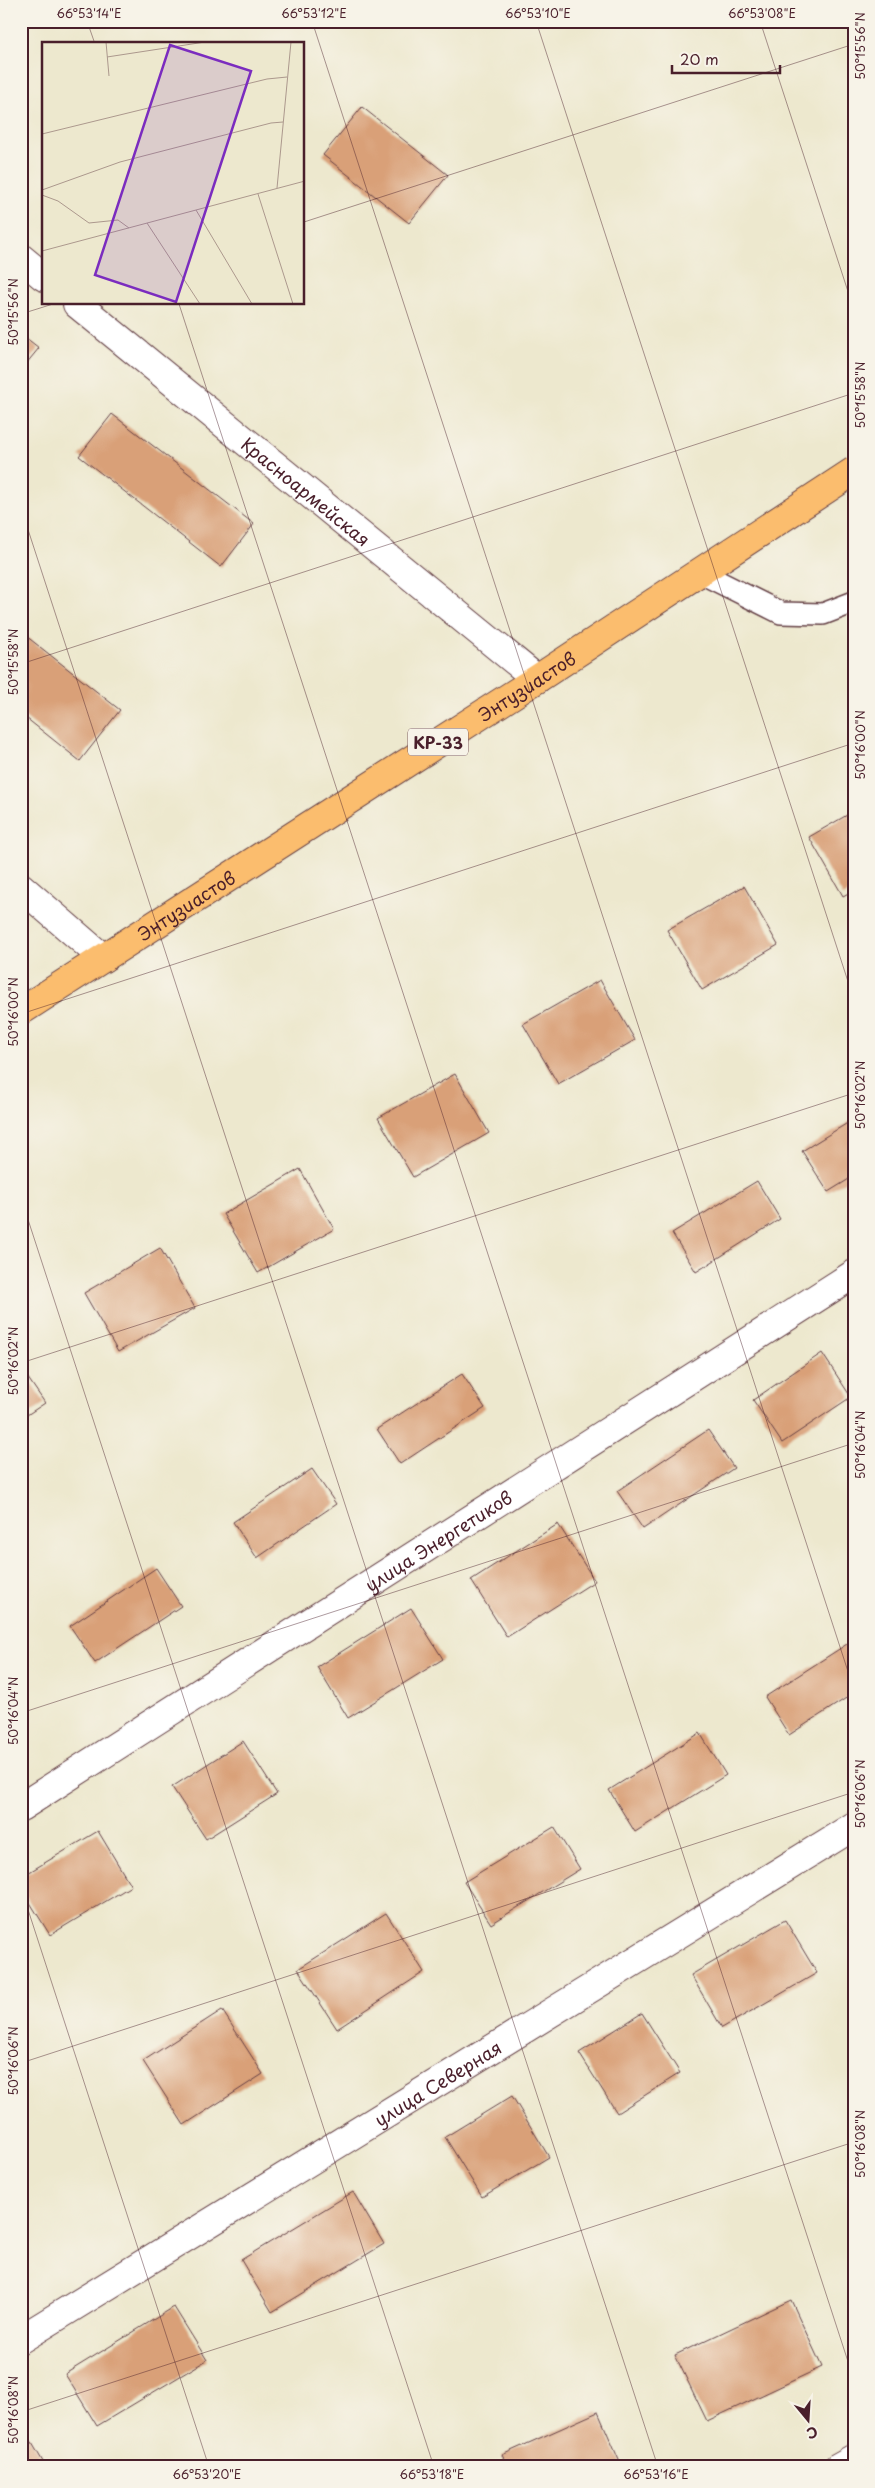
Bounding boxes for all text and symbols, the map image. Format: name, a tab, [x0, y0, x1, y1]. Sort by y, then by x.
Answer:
text: 66°53'14"E	[56, 4, 122, 22]
text: 66°53'12"E	[281, 4, 347, 22]
text: 66°53'10"E	[505, 4, 571, 22]
text: 66°53'08"E	[728, 4, 796, 22]
text: 50°15'56"N	[851, 12, 869, 80]
inset map	[42, 42, 305, 305]
scale bar	[672, 42, 780, 74]
text: 20 m	[680, 47, 719, 70]
text: 50°15'56"N	[4, 278, 22, 346]
text: 50°15'58"N	[851, 362, 869, 428]
street label: Красноармейская	[236, 430, 377, 552]
text: 50°15'58"N	[4, 629, 22, 695]
street label: Энтузиастов	[472, 644, 581, 727]
text: 50°16'00"N	[851, 710, 869, 780]
road number: KP-33	[408, 729, 468, 756]
street label: Энтузиастов	[132, 863, 240, 947]
text: 50°16'00"N	[4, 977, 22, 1047]
text: 50°16'02"N	[851, 1061, 869, 1129]
text: 50°16'02"N	[4, 1327, 22, 1395]
text: 50°16'04"N	[851, 1411, 869, 1479]
street label: улица Энергетиков	[359, 1483, 517, 1597]
text: 50°16'04"N	[4, 1677, 22, 1745]
text: 50°16'06"N	[851, 1759, 869, 1829]
text: 50°16'06"N	[4, 2026, 22, 2096]
street label: улица Северная	[369, 2033, 506, 2132]
text: 50°16'08"N	[851, 2110, 869, 2178]
text: 50°16'08"N	[4, 2376, 22, 2444]
north arrow	[782, 2396, 832, 2446]
text: С	[804, 2421, 820, 2444]
text: 66°53'20"E	[173, 2465, 241, 2483]
text: 66°53'18"E	[400, 2465, 464, 2483]
text: 66°53'16"E	[623, 2465, 689, 2483]

